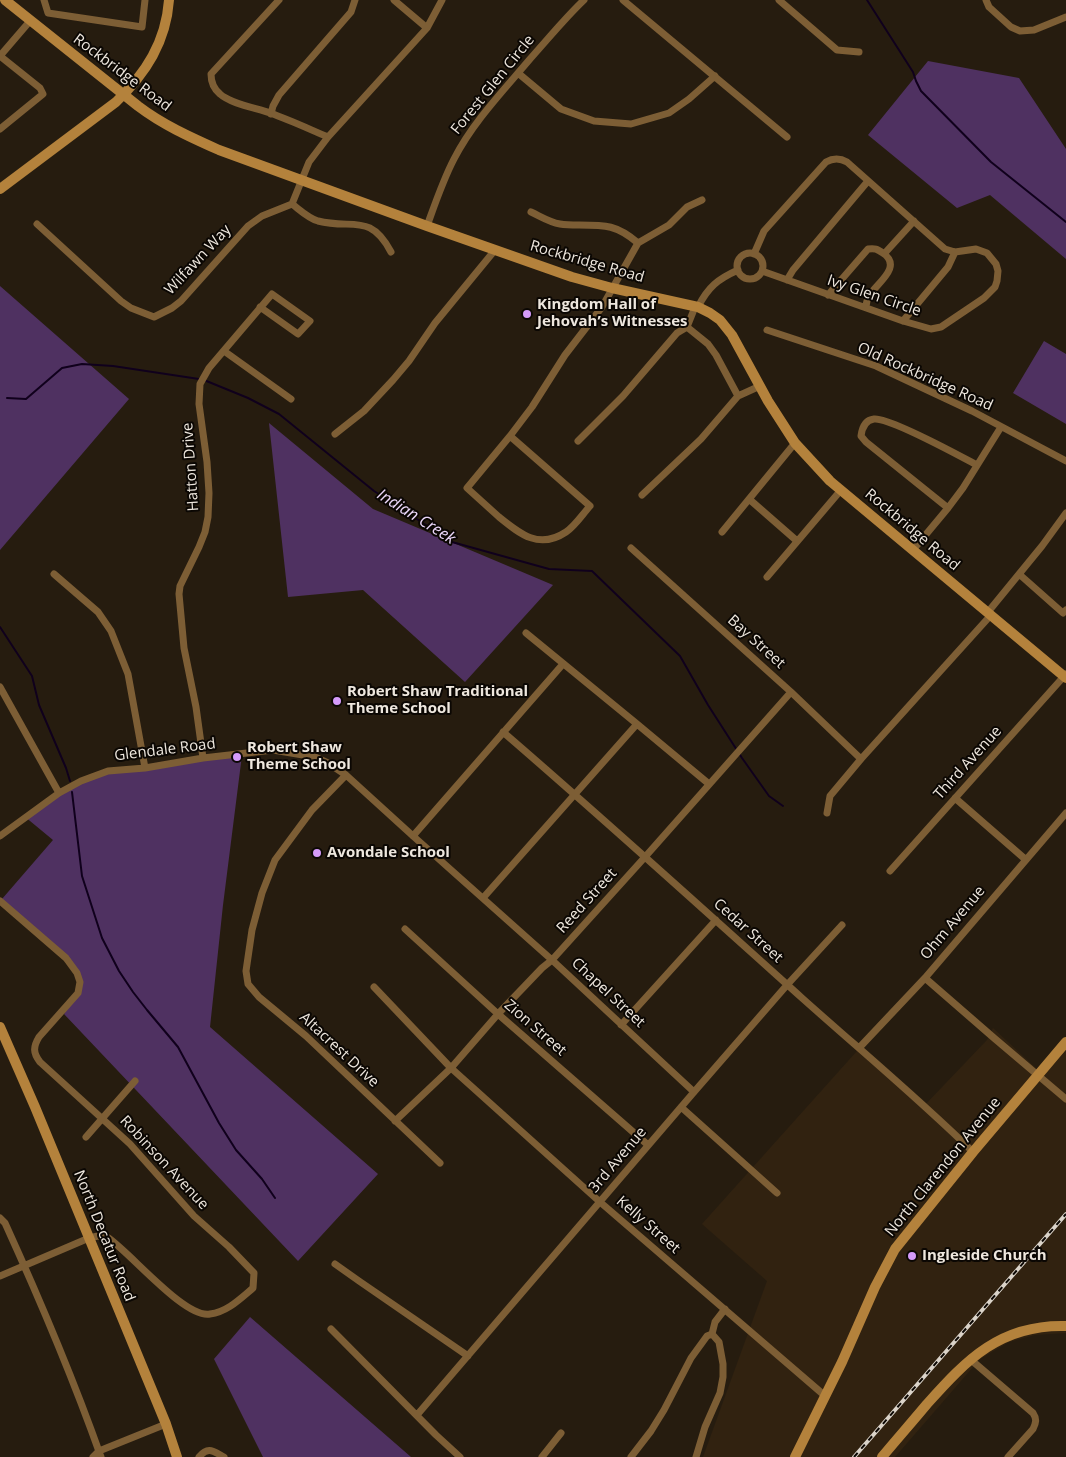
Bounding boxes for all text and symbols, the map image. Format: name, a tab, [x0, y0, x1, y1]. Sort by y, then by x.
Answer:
street label: Rockbridge Road	[70, 30, 174, 116]
street label: Forest Glen Circle	[447, 32, 539, 138]
street label: Wilfawn Way	[161, 221, 235, 299]
street label: Rockbridge Road	[528, 237, 646, 287]
street label: Ivy Glen Circle	[825, 272, 923, 320]
place label: Kingdom Hall of Jehovah’s Witnesses	[537, 296, 688, 331]
marker: Kingdom Hall of Jehovah’s Witnesses	[521, 308, 533, 320]
street label: Old Rockbridge Road	[854, 339, 996, 415]
street label: Hatton Drive	[179, 422, 203, 512]
water label: Indian Creek	[373, 485, 459, 549]
street label: Rockbridge Road	[861, 485, 963, 575]
street label: Bay Street	[723, 611, 789, 673]
place label: Robert Shaw Traditional Theme School	[347, 683, 528, 718]
marker: Robert Shaw Traditional Theme School	[331, 695, 343, 707]
street label: Third Avenue	[930, 723, 1006, 803]
street label: Glendale Road	[113, 735, 217, 765]
place label: Robert Shaw Theme School	[247, 739, 351, 774]
marker: Robert Shaw Theme School	[231, 751, 243, 763]
place label: Avondale School	[327, 844, 450, 862]
marker: Avondale School	[311, 847, 323, 859]
street label: Reed Street	[553, 865, 621, 937]
street label: Ohm Avenue	[917, 882, 989, 964]
street label: Cedar Street	[710, 895, 786, 967]
street label: Chapel Street	[567, 954, 649, 1032]
street label: Zion Street	[500, 996, 570, 1060]
street label: Altacrest Drive	[296, 1009, 382, 1091]
street label: North Clarendon Avenue	[881, 1094, 1005, 1240]
street label: Robinson Avenue	[116, 1112, 212, 1214]
street label: 3rd Avenue	[585, 1124, 651, 1196]
street label: North Decatur Road	[69, 1168, 139, 1304]
street label: Kelly Street	[612, 1192, 684, 1258]
place label: Ingleside Church	[922, 1247, 1047, 1265]
marker: Ingleside Church	[906, 1250, 918, 1262]

